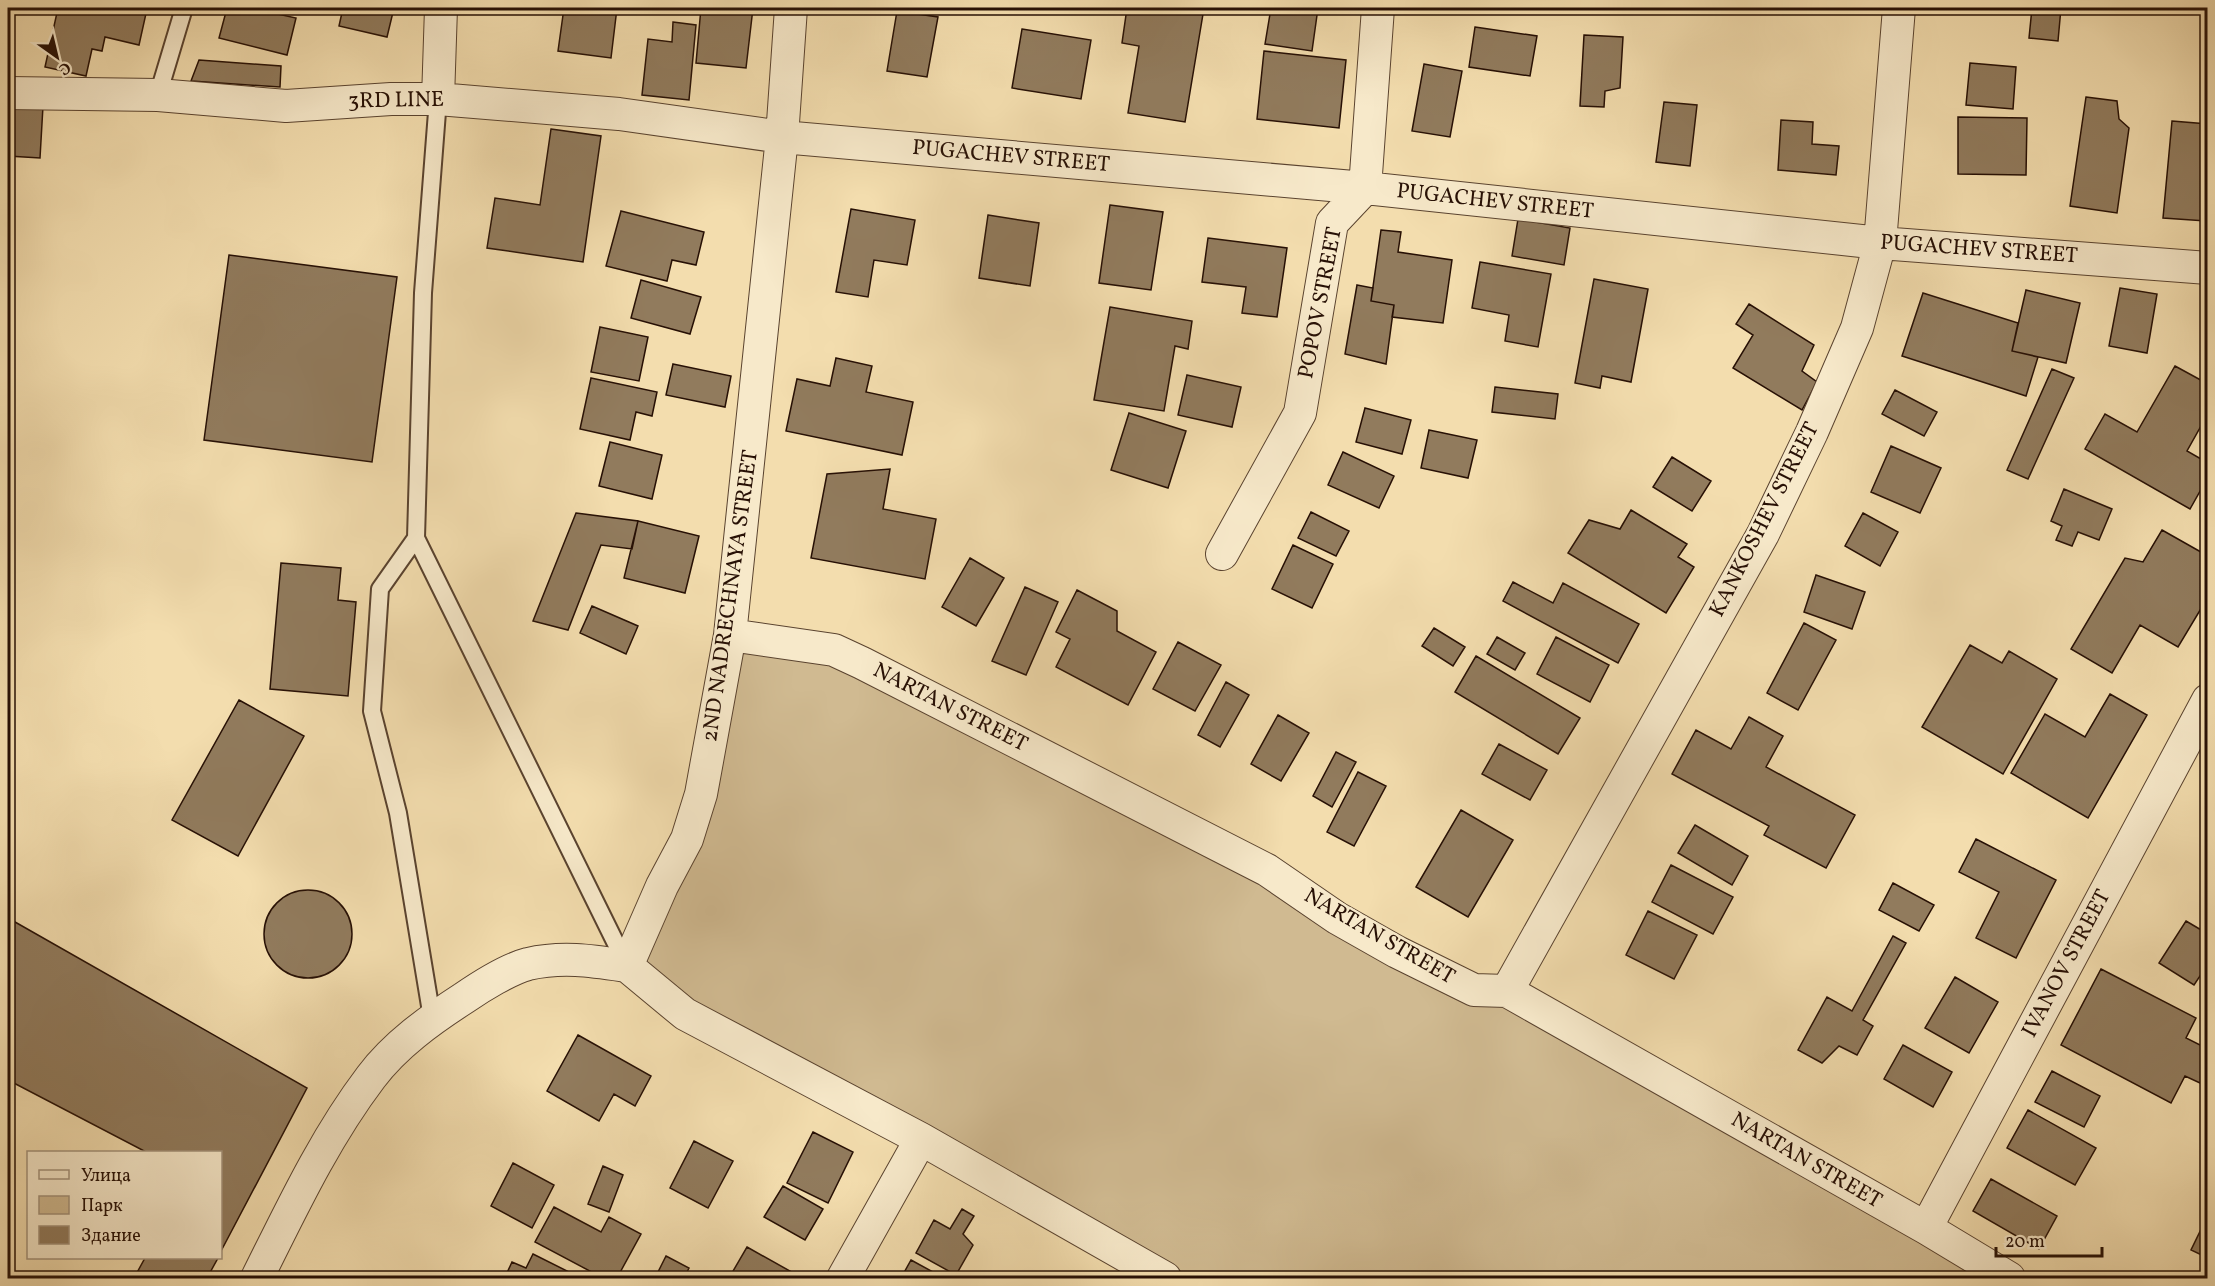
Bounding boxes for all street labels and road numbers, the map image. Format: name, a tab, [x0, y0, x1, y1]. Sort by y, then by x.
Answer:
street label: 3RD LINE	[348, 85, 444, 117]
street label: PUGACHEV STREET	[911, 133, 1111, 181]
street label: PUGACHEV STREET	[1395, 176, 1595, 228]
street label: POPOV STREET	[1291, 225, 1351, 381]
street label: PUGACHEV STREET	[1879, 228, 2079, 272]
street label: KANKOSHEV STREET	[1702, 417, 1828, 623]
street label: 2ND NADRECHNAYA STREET	[695, 448, 767, 744]
street label: NARTAN STREET	[867, 656, 1033, 760]
street label: NARTAN STREET	[1298, 881, 1460, 993]
street label: IVANOV STREET	[2015, 884, 2119, 1044]
street label: NARTAN STREET	[1725, 1105, 1887, 1217]

